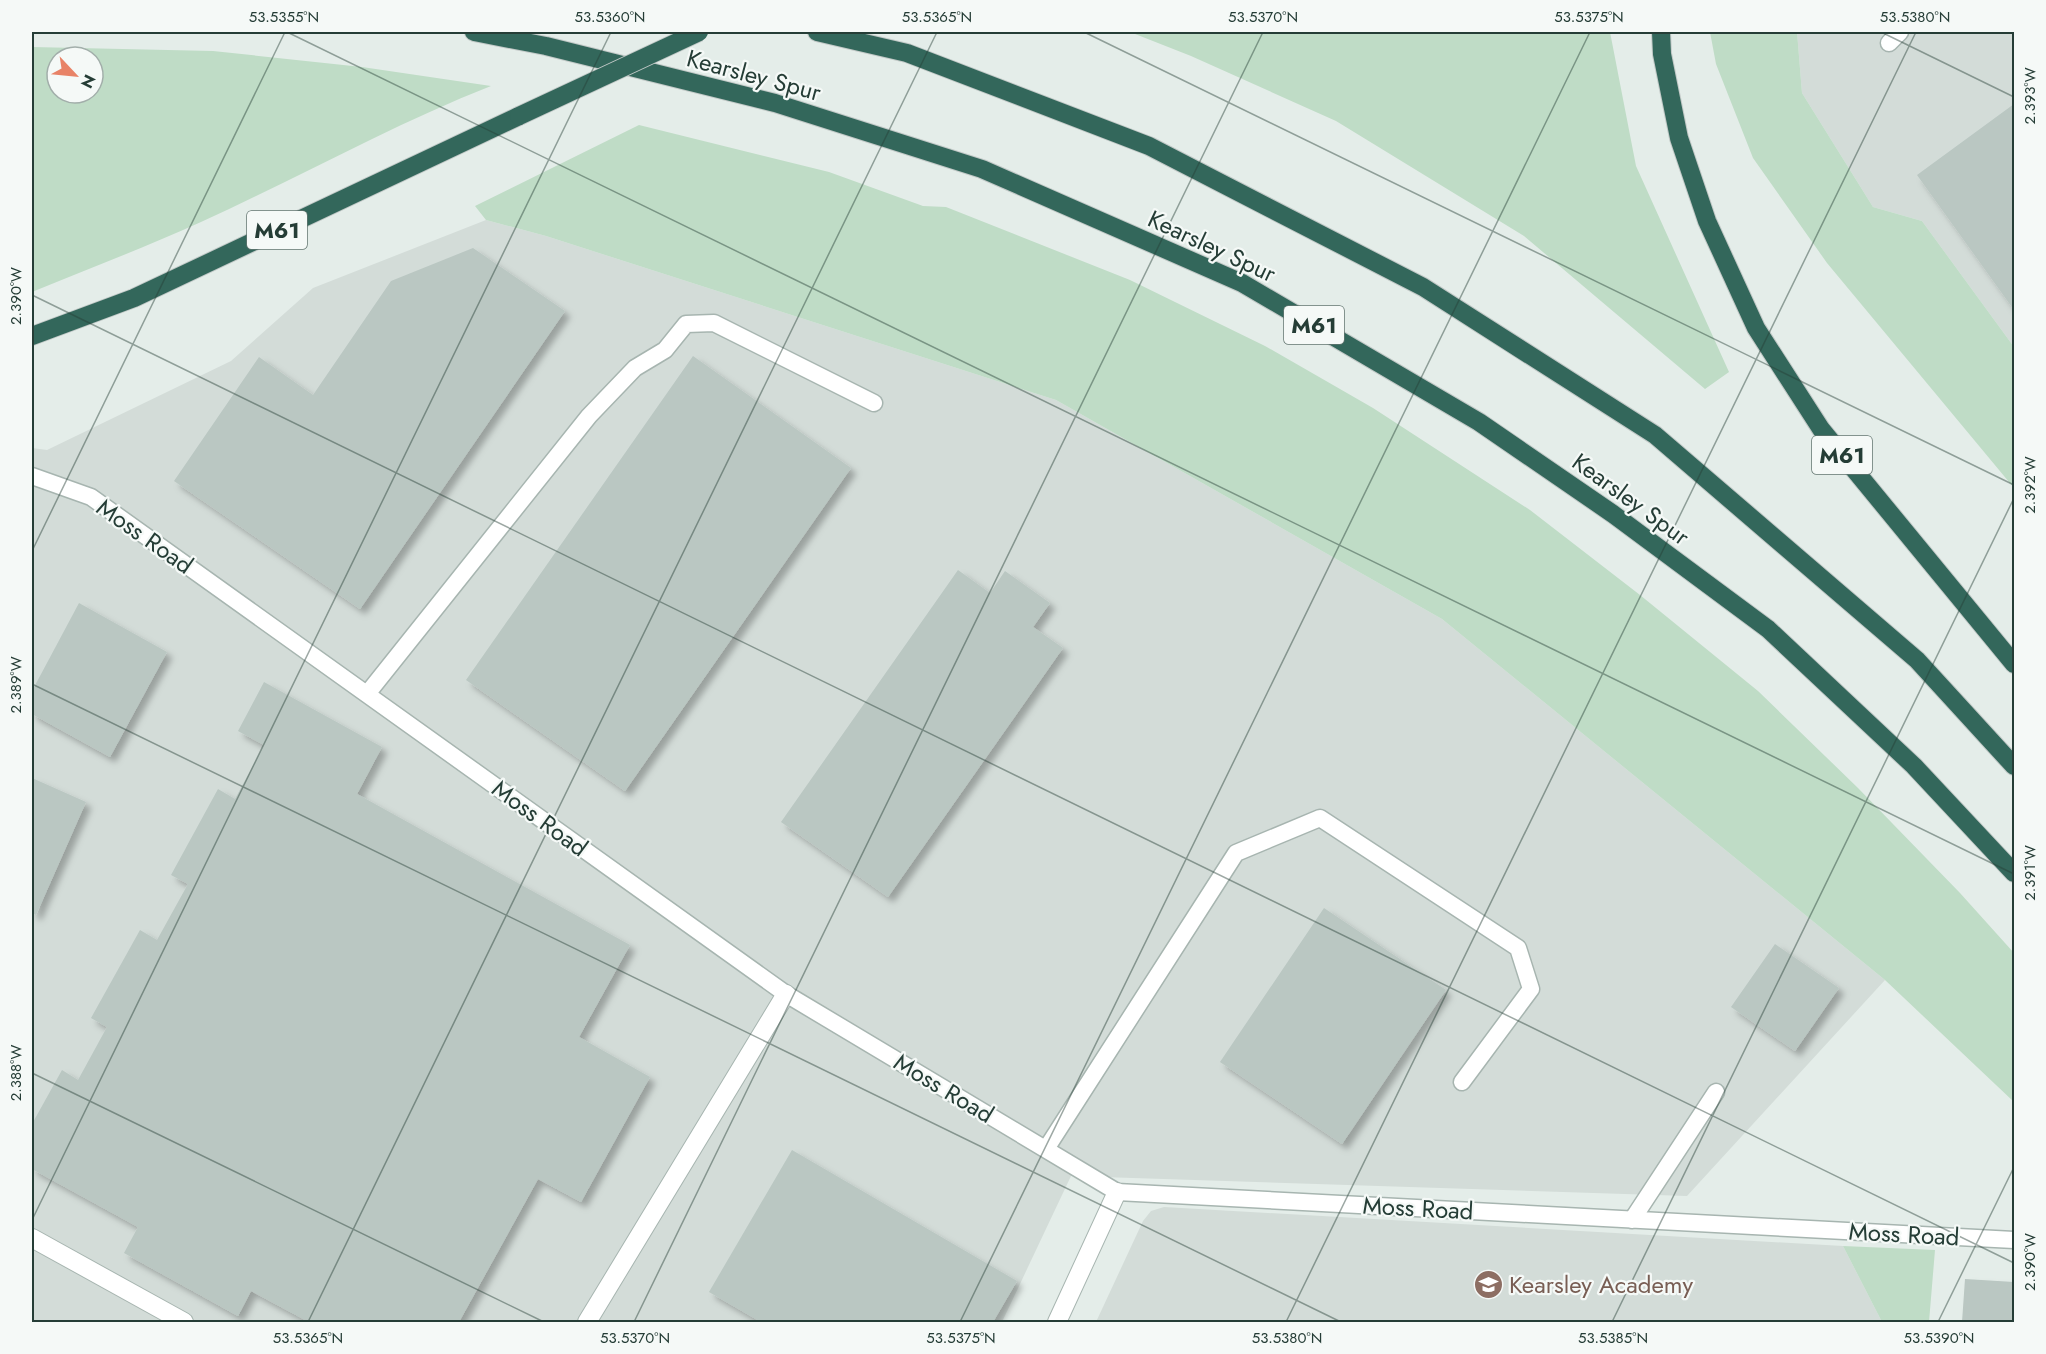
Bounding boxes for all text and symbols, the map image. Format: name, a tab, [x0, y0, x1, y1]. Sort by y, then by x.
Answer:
text: 53.5355°N	[249, 6, 319, 28]
text: 53.5360°N	[574, 6, 646, 28]
text: 53.5365°N	[902, 6, 972, 28]
text: 53.5370°N	[1228, 6, 1298, 28]
text: 53.5375°N	[1554, 6, 1624, 28]
text: 53.5380°N	[1880, 6, 1950, 28]
street label: Kearsley Spur	[683, 40, 826, 110]
north arrow	[45, 45, 105, 105]
text: 2.393°W	[2019, 67, 2041, 125]
text: N	[75, 71, 101, 92]
street label: Kearsley Spur	[1142, 201, 1282, 291]
road number: M61	[247, 211, 307, 249]
text: 2.390°W	[5, 267, 27, 325]
road number: M61	[1284, 306, 1344, 344]
road number: M61	[1812, 436, 1872, 474]
street label: Kearsley Spur	[1565, 444, 1698, 554]
text: 2.392°W	[2019, 456, 2041, 514]
street label: Moss Road	[90, 490, 200, 582]
text: 2.389°W	[5, 656, 27, 714]
street label: Moss Road	[485, 771, 595, 865]
text: 2.391°W	[2019, 845, 2041, 901]
street label: Moss Road	[887, 1044, 1001, 1132]
text: 2.388°W	[5, 1045, 27, 1101]
street label: Moss Road	[1362, 1188, 1474, 1228]
street label: Moss Road	[1848, 1214, 1960, 1254]
text: 2.390°W	[2019, 1233, 2041, 1291]
place label: Kearsley Academy	[1509, 1267, 1693, 1302]
school or university icon: Kearsley Academy	[1472, 1268, 1504, 1300]
text: 53.5365°N	[273, 1327, 343, 1349]
text: 53.5370°N	[600, 1327, 670, 1349]
text: 53.5375°N	[926, 1327, 996, 1349]
text: 53.5380°N	[1252, 1327, 1322, 1349]
text: 53.5385°N	[1578, 1327, 1648, 1349]
text: 53.5390°N	[1903, 1327, 1975, 1349]

